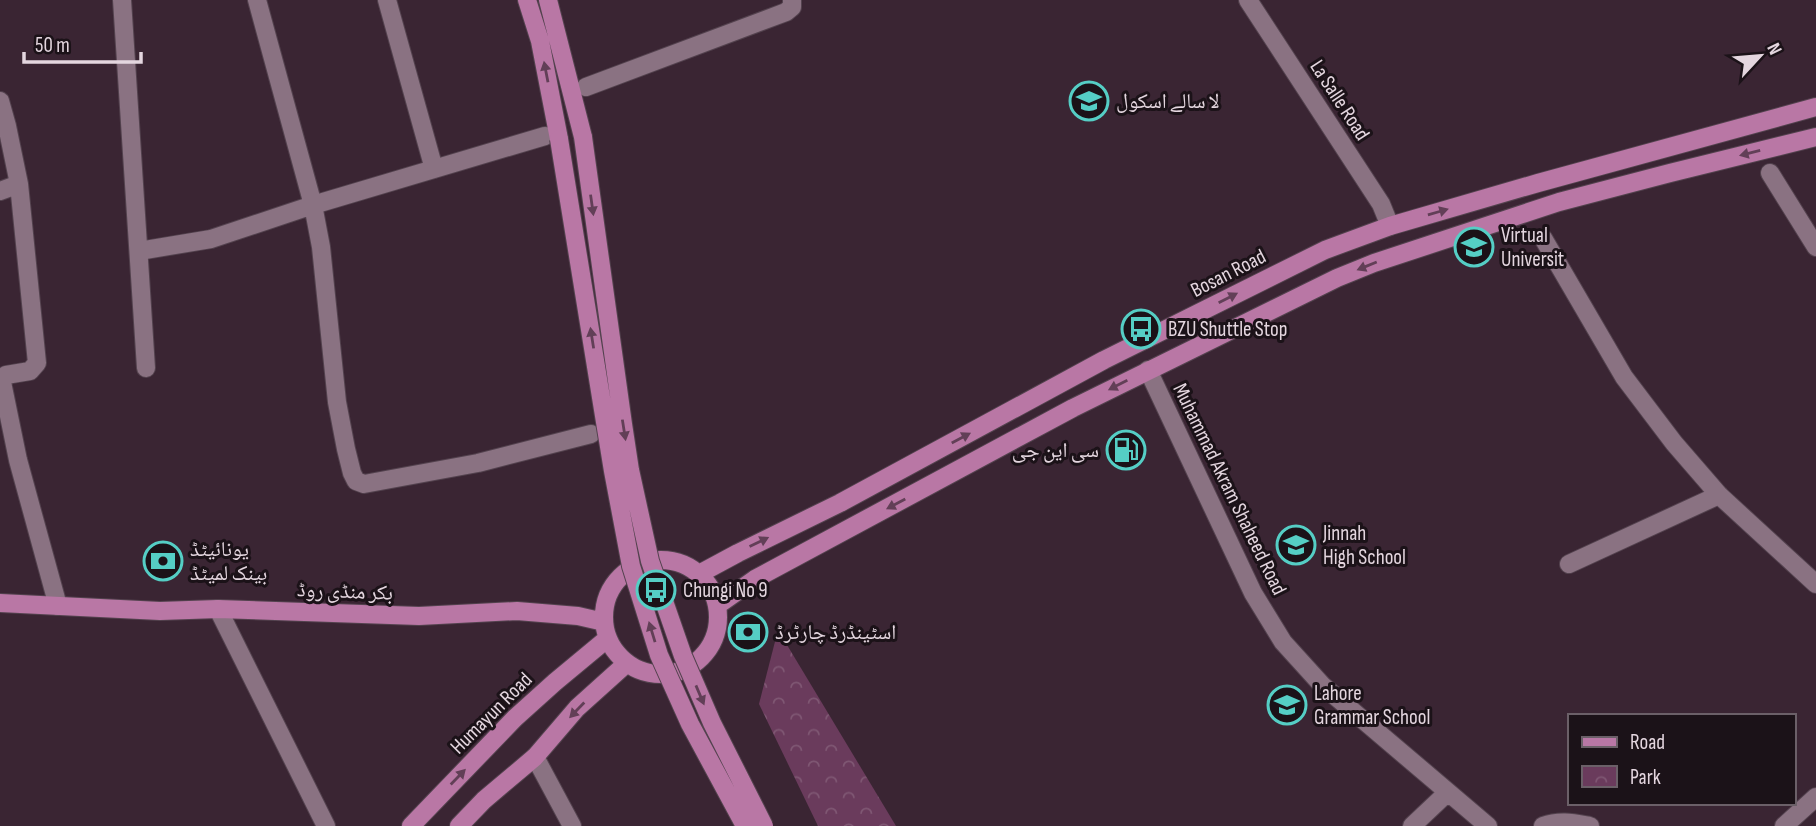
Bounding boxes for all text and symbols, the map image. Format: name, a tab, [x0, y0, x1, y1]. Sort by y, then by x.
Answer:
scale bar	[24, 21, 142, 65]
north arrow	[1725, 21, 1795, 91]
text: 50 m	[35, 33, 70, 58]
text: N	[1761, 40, 1786, 59]
street label: La Salle Road	[1304, 55, 1375, 145]
one-way arrow	[540, 61, 551, 83]
school or university icon: لا سالے اسکول	[1068, 80, 1110, 122]
place label: لا سالے اسکول	[1116, 89, 1220, 114]
one-way arrow	[1739, 148, 1761, 159]
one-way arrow	[587, 194, 598, 216]
one-way arrow	[1428, 207, 1449, 217]
place label: Virtual Universit	[1501, 223, 1564, 272]
school or university icon: Virtual Universit	[1453, 226, 1495, 268]
street label: Bosan Road	[1187, 244, 1270, 303]
one-way arrow	[1357, 261, 1378, 272]
one-way arrow	[1218, 293, 1238, 304]
bus stop icon: BZU Shuttle Stop	[1120, 308, 1162, 350]
place label: BZU Shuttle Stop	[1168, 317, 1288, 342]
one-way arrow	[586, 327, 597, 349]
street label: Muhammad Akram Shaheed Road	[1167, 379, 1292, 599]
one-way arrow	[1108, 380, 1128, 391]
one-way arrow	[619, 419, 630, 441]
fuel station icon: سی این جی	[1105, 429, 1147, 471]
one-way arrow	[952, 432, 972, 444]
place label: سی این جی	[1012, 438, 1099, 463]
one-way arrow	[885, 497, 905, 509]
place label: Jinnah High School	[1322, 521, 1406, 570]
school or university icon: Jinnah High School	[1275, 524, 1317, 566]
one-way arrow	[749, 536, 769, 548]
place label: یونائیٹڈ بینک لمیٹڈ	[190, 537, 267, 586]
bank icon: یونائیٹڈ بینک لمیٹڈ	[142, 540, 184, 582]
bus stop icon: Chungi No 9	[635, 569, 677, 611]
street label: بکر منڈی روڈ	[297, 577, 393, 606]
place label: Chungi No 9	[683, 578, 768, 603]
bank icon: اسٹینڈرڈ چارٹرڈ	[727, 611, 769, 653]
place label: اسٹینڈرڈ چارٹرڈ	[775, 620, 896, 645]
one-way arrow	[646, 622, 656, 643]
street label: Humayun Road	[445, 667, 537, 759]
place label: Lahore Grammar School	[1314, 681, 1430, 730]
school or university icon: Lahore Grammar School	[1266, 684, 1308, 726]
one-way arrow	[694, 685, 706, 705]
one-way arrow	[569, 701, 585, 718]
legend	[1568, 714, 1795, 805]
text: Road	[1630, 730, 1665, 755]
text: Park	[1630, 765, 1661, 790]
one-way arrow	[450, 769, 466, 786]

